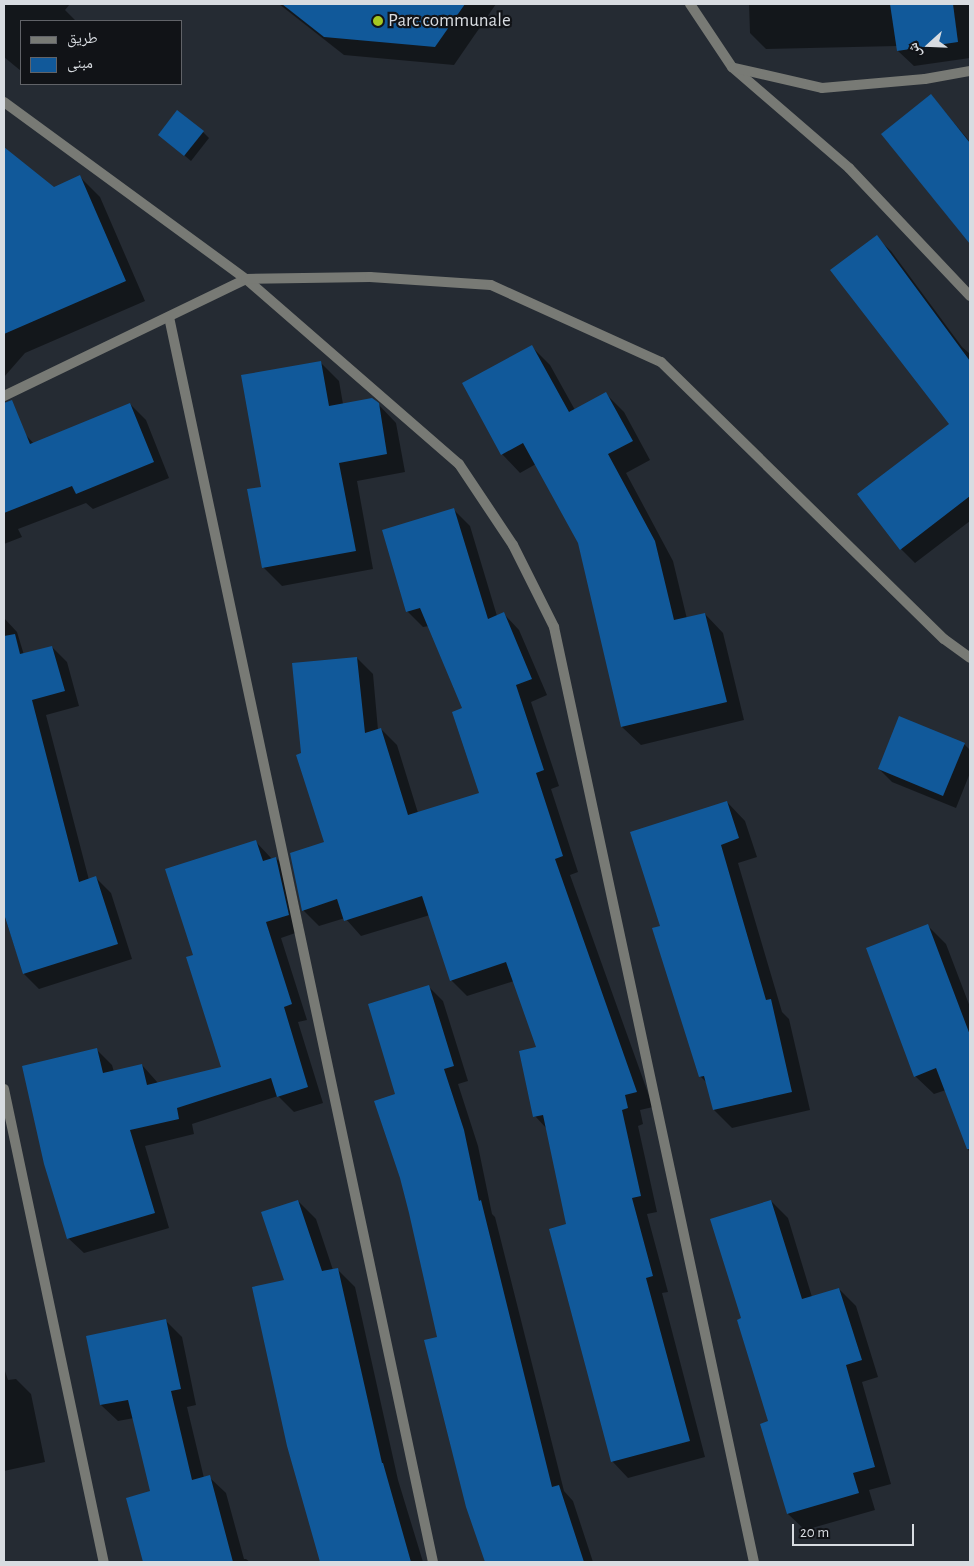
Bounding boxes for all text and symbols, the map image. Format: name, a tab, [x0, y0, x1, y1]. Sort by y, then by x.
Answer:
place label: Parc communale	[388, 10, 511, 32]
marker: Parc communale	[372, 15, 384, 27]
legend	[20, 20, 182, 85]
north arrow	[904, 20, 954, 70]
text: طريق	[67, 31, 98, 46]
text: ش	[906, 41, 924, 60]
text: مبنى	[67, 56, 93, 71]
scale bar	[794, 1514, 916, 1546]
text: 20 m	[800, 1525, 829, 1540]

